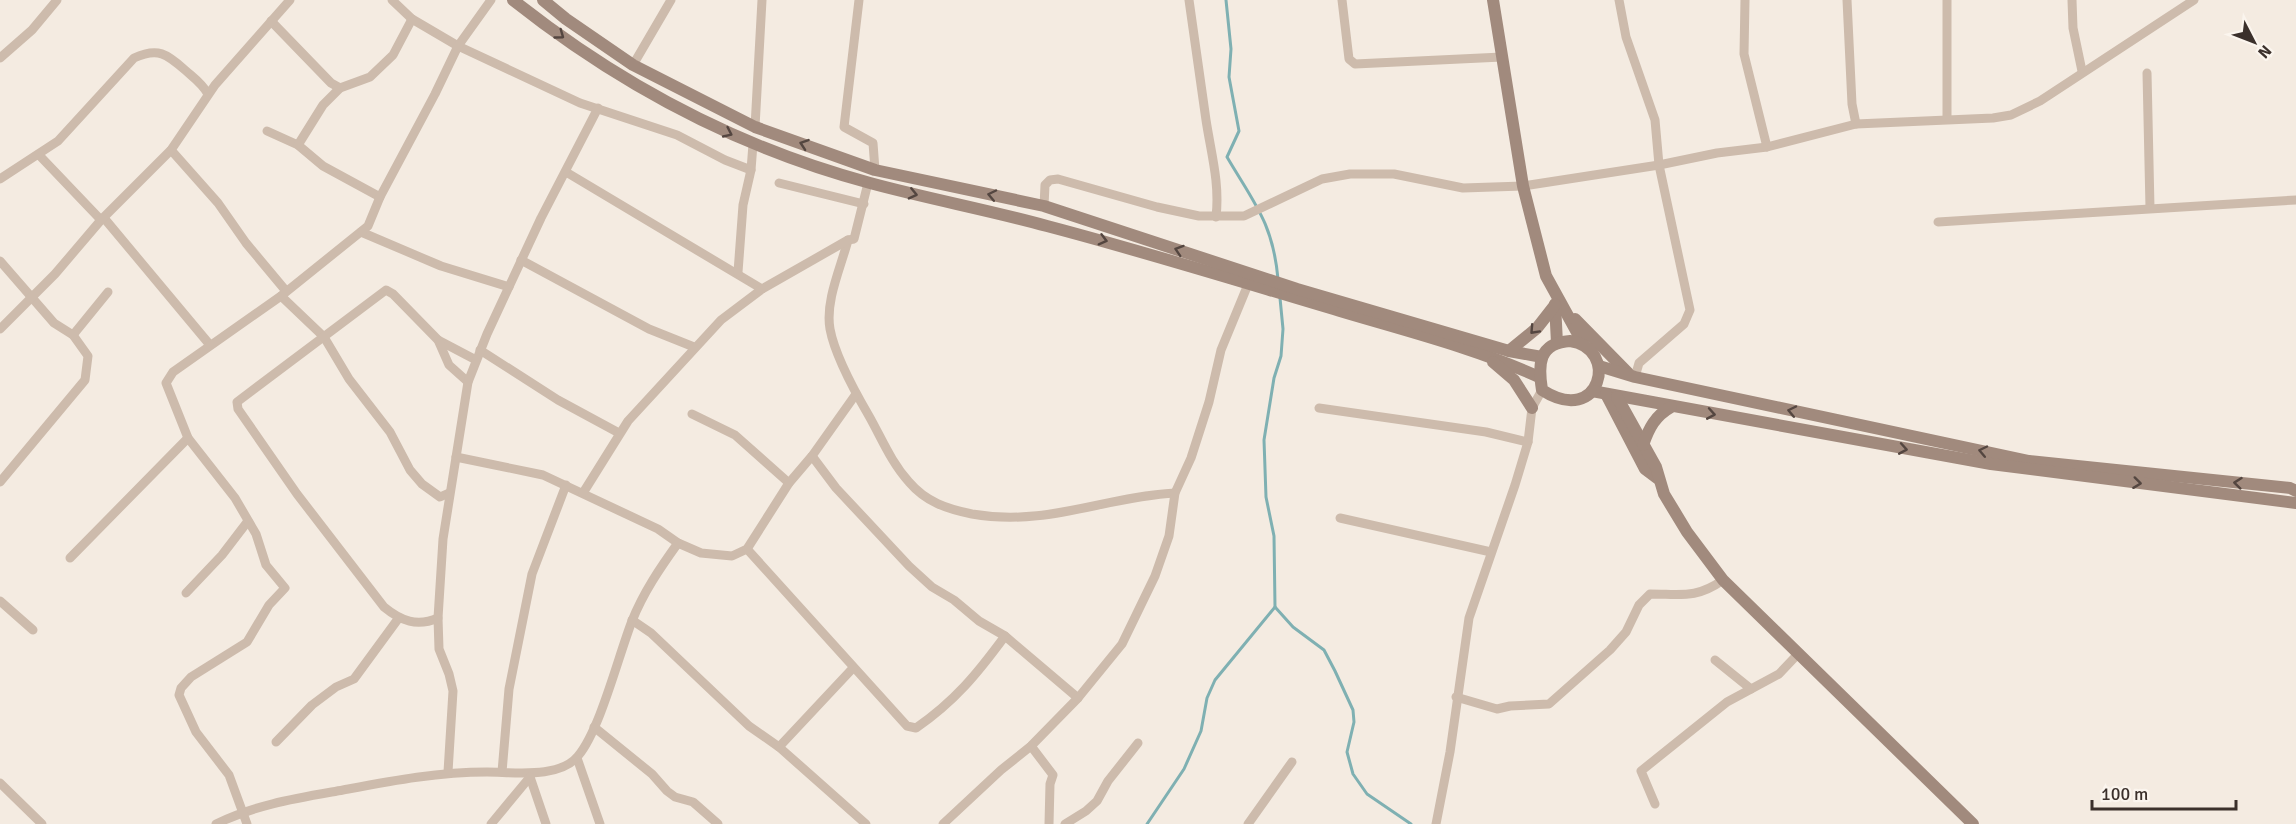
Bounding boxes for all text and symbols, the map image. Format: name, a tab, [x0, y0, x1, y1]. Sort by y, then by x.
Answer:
north arrow	[2224, 12, 2284, 72]
one-way arrow	[553, 28, 564, 39]
text: N	[2253, 41, 2276, 62]
one-way arrow	[722, 125, 733, 137]
one-way arrow	[799, 139, 810, 152]
one-way arrow	[908, 186, 918, 199]
one-way arrow	[987, 189, 997, 202]
one-way arrow	[1097, 233, 1107, 246]
one-way arrow	[1174, 244, 1185, 257]
one-way arrow	[1530, 324, 1541, 334]
one-way arrow	[1787, 405, 1797, 418]
one-way arrow	[1706, 407, 1716, 420]
one-way arrow	[1898, 442, 1908, 454]
one-way arrow	[1978, 445, 1988, 458]
one-way arrow	[2133, 476, 2142, 489]
one-way arrow	[2234, 477, 2243, 490]
scale bar	[2092, 773, 2236, 811]
text: 100 m	[2101, 783, 2148, 805]

